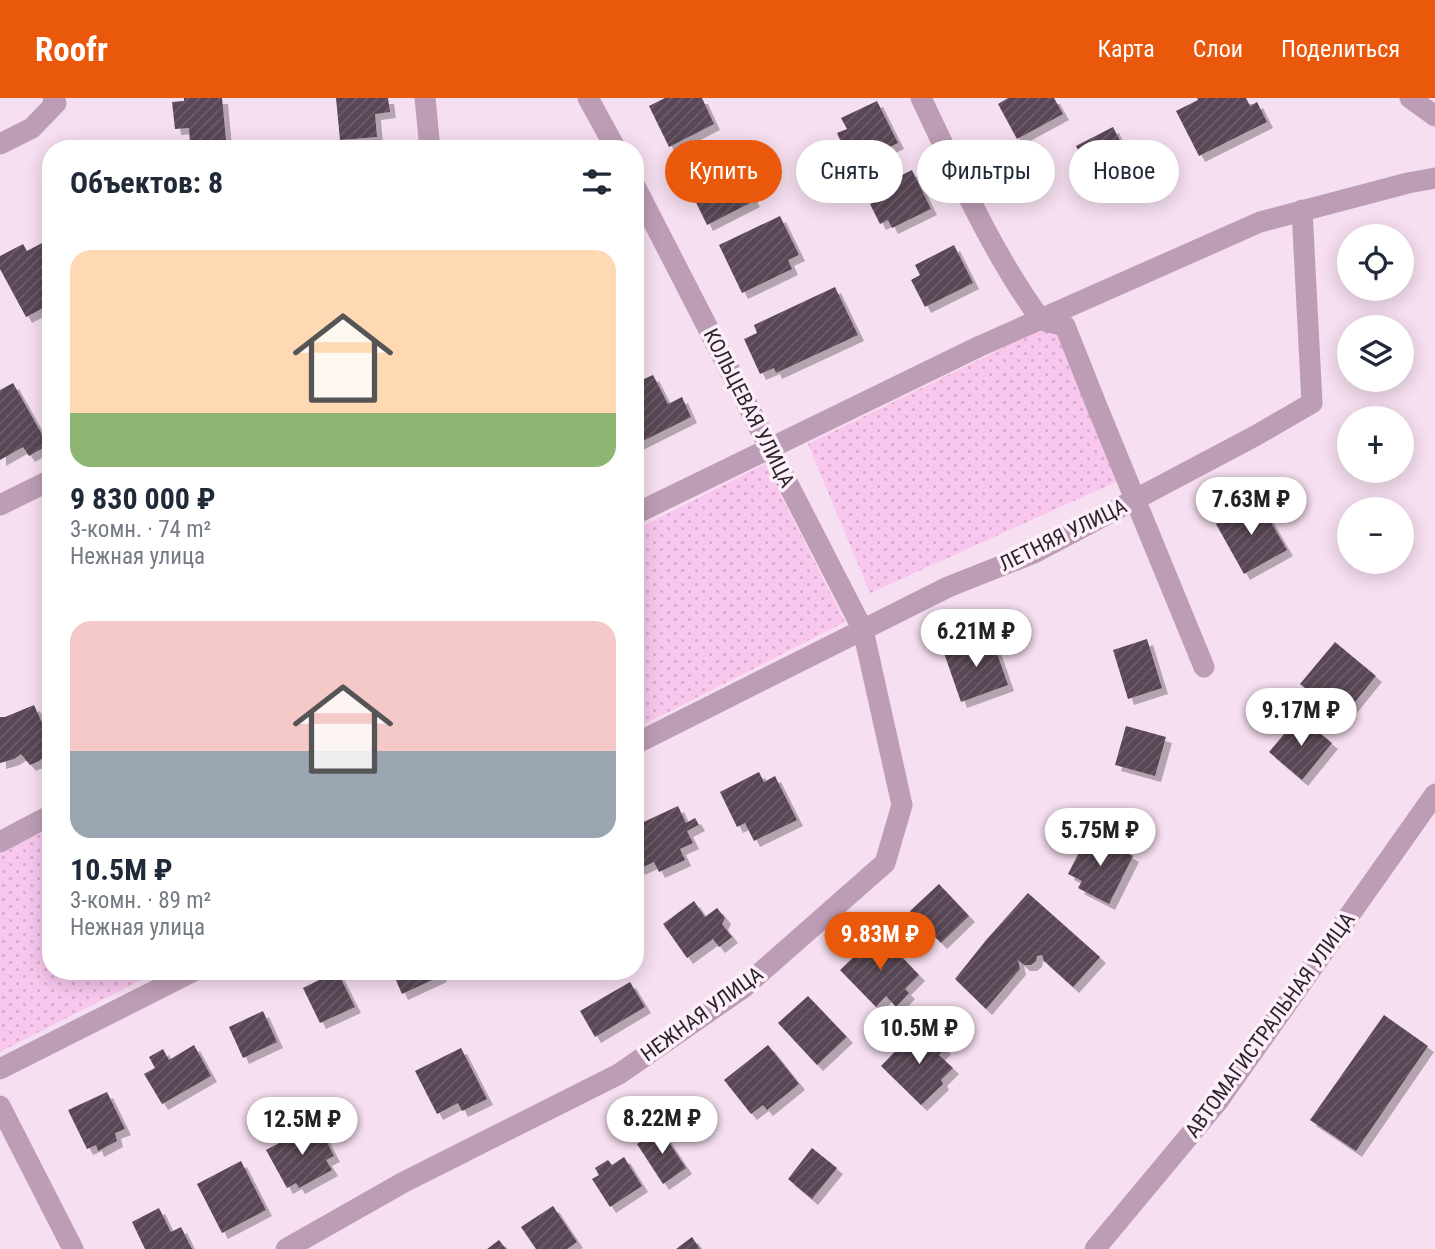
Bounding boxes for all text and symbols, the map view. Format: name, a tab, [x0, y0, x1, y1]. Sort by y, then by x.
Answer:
text: Roofr	[35, 30, 108, 69]
text: Карта	[1097, 35, 1155, 63]
text: Слои	[1193, 35, 1243, 63]
text: Поделиться	[1281, 35, 1400, 63]
chip: Купить	[665, 140, 782, 203]
chip: Снять	[796, 140, 903, 203]
chip: Фильтры	[917, 140, 1055, 203]
chip: Новое	[1069, 140, 1179, 203]
icon: filters	[578, 163, 616, 201]
text: Объектов: 8	[70, 165, 223, 200]
map controls	[1337, 224, 1414, 574]
button: locate	[1337, 224, 1414, 301]
icon: home	[280, 295, 406, 421]
button: layers	[1337, 315, 1414, 392]
street label: КОЛЬЦЕВАЯ УЛИЦА	[699, 325, 799, 491]
button: +	[1337, 406, 1414, 483]
pin: 7.63M ₽	[1186, 478, 1316, 537]
text: 9 830 000 ₽	[70, 481, 216, 516]
text: 7.63M ₽	[1212, 486, 1290, 513]
street label: ЛЕТНЯЯ УЛИЦА	[995, 494, 1131, 576]
button: −	[1337, 497, 1414, 574]
text: 3-комн. · 74 m²	[70, 516, 211, 543]
text: Нежная улица	[70, 543, 205, 570]
pin: 6.21M ₽	[911, 610, 1041, 669]
text: 6.21M ₽	[937, 618, 1015, 645]
icon: home	[280, 666, 406, 792]
pin: 9.17M ₽	[1236, 688, 1366, 748]
text: 9.17M ₽	[1262, 697, 1340, 724]
pin: 5.75M ₽	[1035, 808, 1165, 868]
text: 5.75M ₽	[1061, 817, 1139, 844]
text: 10.5M ₽	[70, 852, 173, 887]
text: 3-комн. · 89 m²	[70, 887, 211, 914]
street label: АВТОМАГИСТРАЛЬНАЯ УЛИЦА	[1180, 908, 1360, 1142]
pin: 9.83M ₽	[815, 912, 945, 972]
text: Нежная улица	[70, 914, 205, 941]
text: 9.83M ₽	[841, 921, 919, 948]
street label: НЕЖНАЯ УЛИЦА	[636, 962, 768, 1066]
pin: 10.5M ₽	[854, 1006, 984, 1066]
text: 10.5M ₽	[880, 1015, 958, 1042]
pin: 8.22M ₽	[597, 1096, 727, 1156]
pin: 12.5M ₽	[237, 1098, 367, 1157]
text: 8.22M ₽	[623, 1105, 701, 1132]
text: 12.5M ₽	[263, 1106, 341, 1133]

